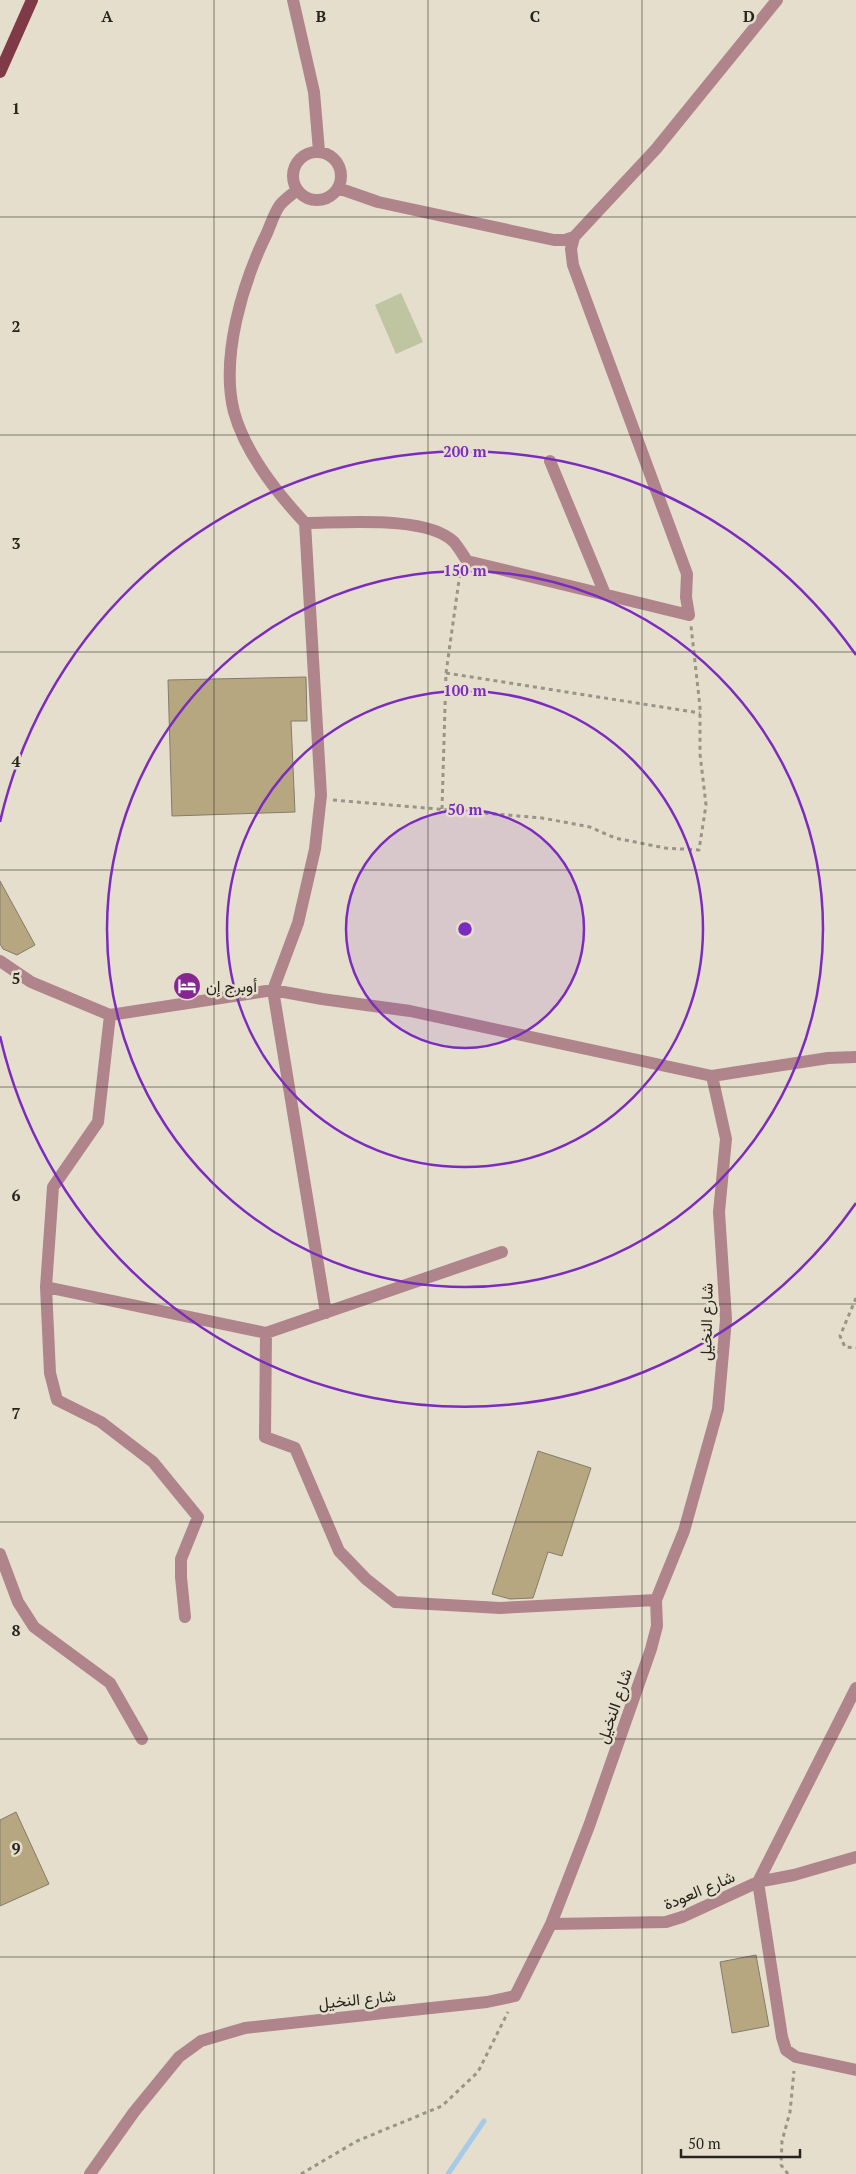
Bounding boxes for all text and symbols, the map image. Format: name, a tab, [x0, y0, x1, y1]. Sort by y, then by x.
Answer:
text: A	[101, 5, 113, 27]
text: B	[316, 5, 326, 27]
text: C	[530, 5, 540, 27]
text: D	[743, 5, 755, 27]
text: 1	[11, 97, 21, 119]
text: 2	[11, 315, 21, 337]
text: 200 m	[443, 441, 487, 461]
text: 3	[11, 532, 21, 554]
text: 150 m	[443, 560, 487, 580]
text: 100 m	[443, 680, 487, 700]
text: 4	[11, 750, 21, 772]
text: 50 m	[448, 799, 483, 819]
centre of rings	[456, 920, 474, 938]
text: 5	[11, 967, 21, 989]
hotel icon: أوبرج إن	[172, 971, 202, 1001]
place label: أوبرج إن	[206, 975, 257, 998]
text: 6	[11, 1184, 21, 1206]
street label: شارع النخيل	[694, 1283, 719, 1361]
text: 7	[11, 1402, 21, 1424]
text: 8	[11, 1619, 21, 1641]
street label: شارع النخيل	[591, 1666, 638, 1747]
text: 9	[11, 1837, 21, 1859]
street label: شارع العودة	[660, 1865, 739, 1916]
street label: شارع النخيل	[317, 1984, 397, 2015]
scale bar	[681, 2126, 800, 2158]
text: 50 m	[688, 2133, 721, 2153]

